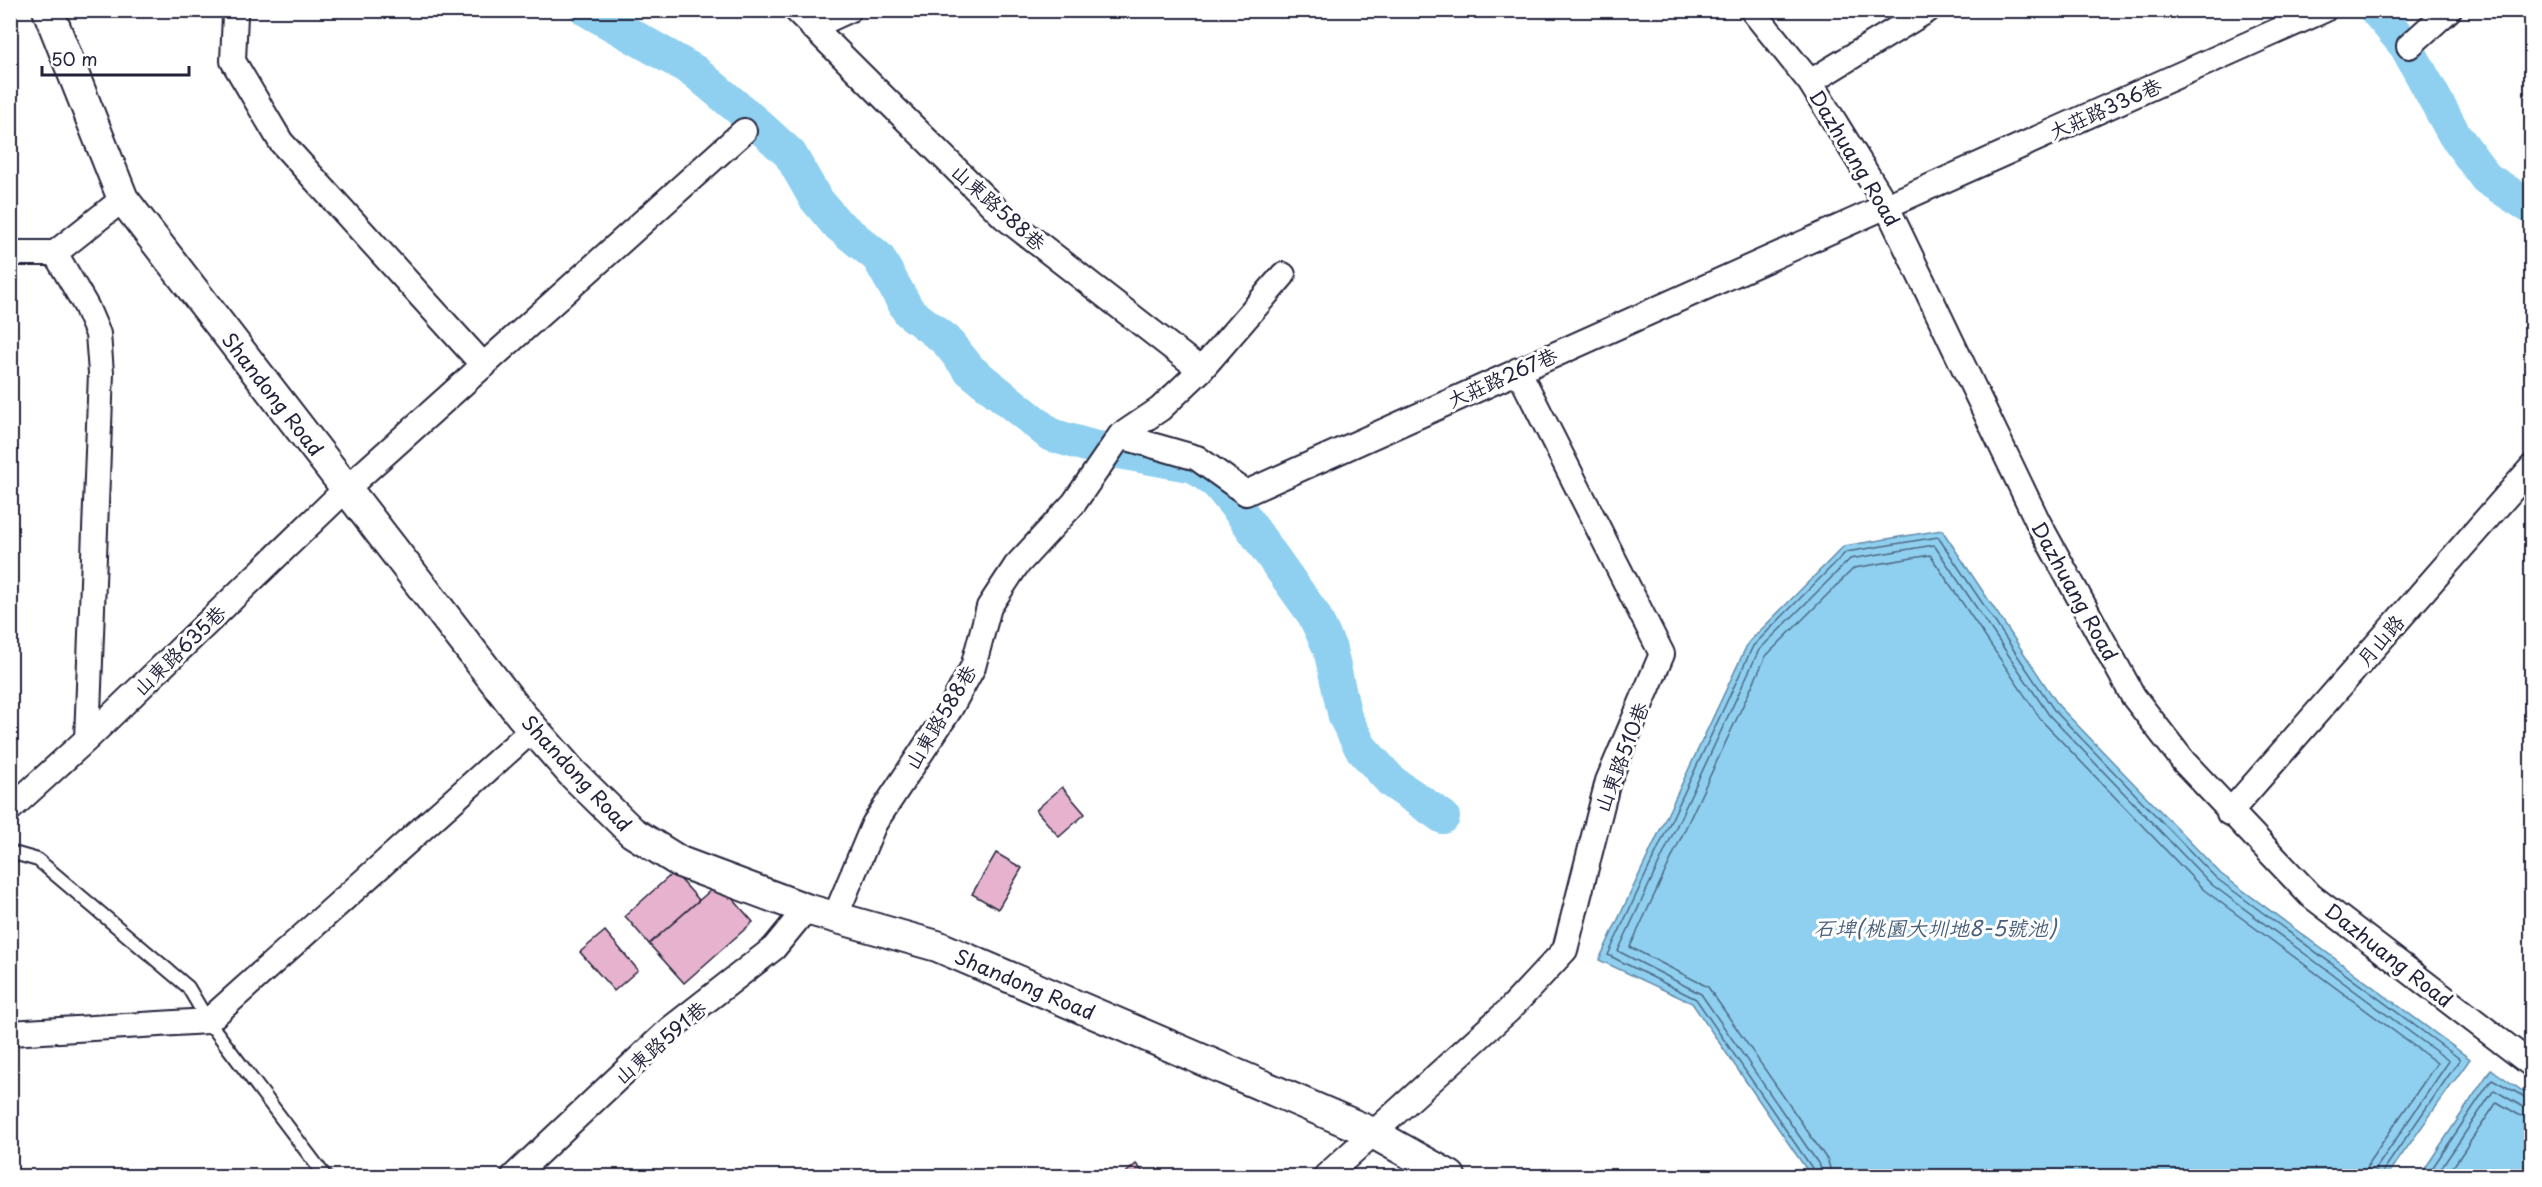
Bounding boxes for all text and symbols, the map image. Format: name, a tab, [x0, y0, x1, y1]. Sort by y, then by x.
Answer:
scale bar	[42, 39, 189, 77]
text: 50 m	[51, 45, 98, 72]
street label: 大莊路336巷	[2044, 69, 2167, 146]
street label: Dazhuang Road	[1802, 84, 1908, 232]
street label: 山東路588巷	[945, 156, 1054, 258]
street label: Shandong Road	[215, 326, 331, 462]
street label: 大莊路267巷	[1442, 339, 1563, 415]
street label: Dazhuang Road	[2024, 516, 2126, 666]
street label: 山東路635巷	[126, 597, 233, 702]
street label: 月山路	[2349, 607, 2412, 672]
street label: 山東路588巷	[897, 658, 984, 775]
street label: 山東路510巷	[1586, 697, 1656, 817]
street label: Shandong Road	[515, 708, 639, 838]
street label: Dazhuang Road	[2319, 895, 2459, 1015]
water label: 石埤(桃園大圳地8-5號池)	[1814, 911, 2058, 943]
street label: Shandong Road	[950, 941, 1100, 1027]
street label: 山東路591巷	[607, 993, 714, 1091]

